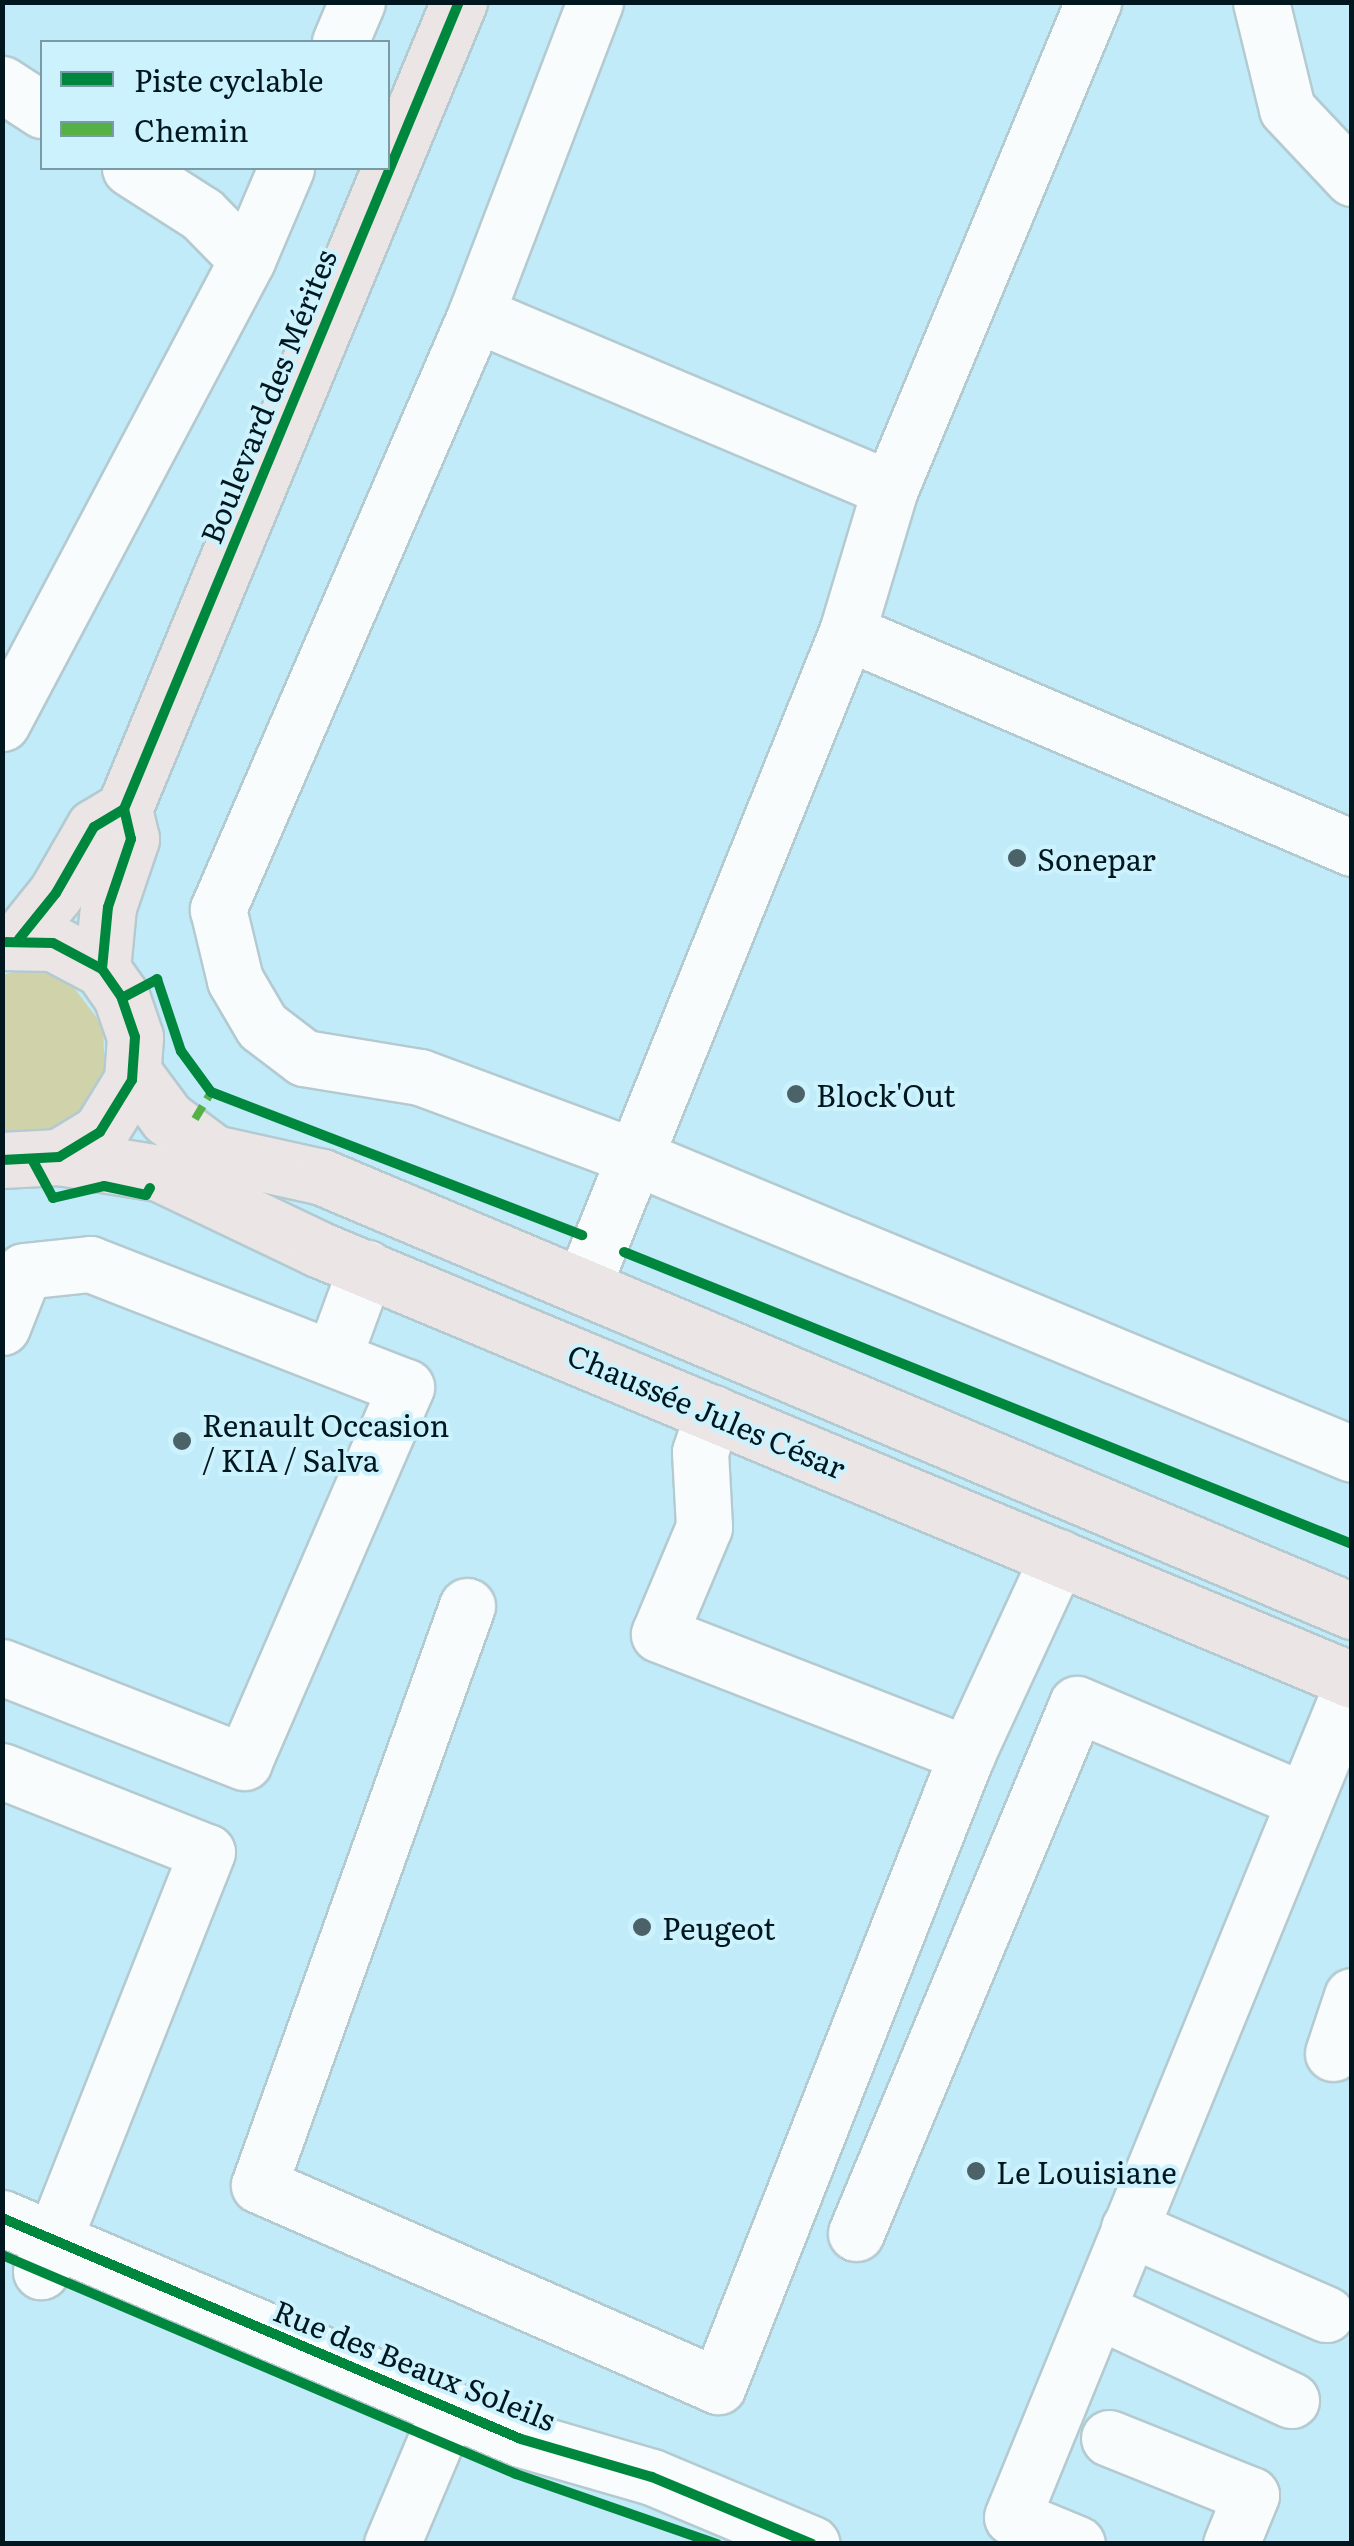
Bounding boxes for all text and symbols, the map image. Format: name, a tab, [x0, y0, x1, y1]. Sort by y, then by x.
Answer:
legend	[40, 40, 390, 170]
text: Piste cyclable	[134, 57, 324, 101]
text: Chemin	[134, 107, 249, 151]
street label: Boulevard des Mérites	[191, 244, 343, 548]
place label: Sonepar	[1037, 840, 1156, 876]
marker: Sonepar	[1006, 847, 1028, 869]
place label: Block'Out	[816, 1076, 955, 1112]
marker: Block'Out	[785, 1083, 807, 1105]
street label: Chaussée Jules César	[563, 1335, 851, 1485]
place label: Renault Occasion / KIA / Salva	[202, 1406, 449, 1476]
marker: Renault Occasion / KIA / Salva	[171, 1430, 193, 1452]
place label: Peugeot	[662, 1909, 775, 1945]
marker: Peugeot	[631, 1916, 653, 1938]
place label: Le Louisiane	[996, 2153, 1177, 2189]
marker: Le Louisiane	[965, 2160, 987, 2182]
street label: Rue des Beaux Soleils	[269, 2291, 561, 2437]

